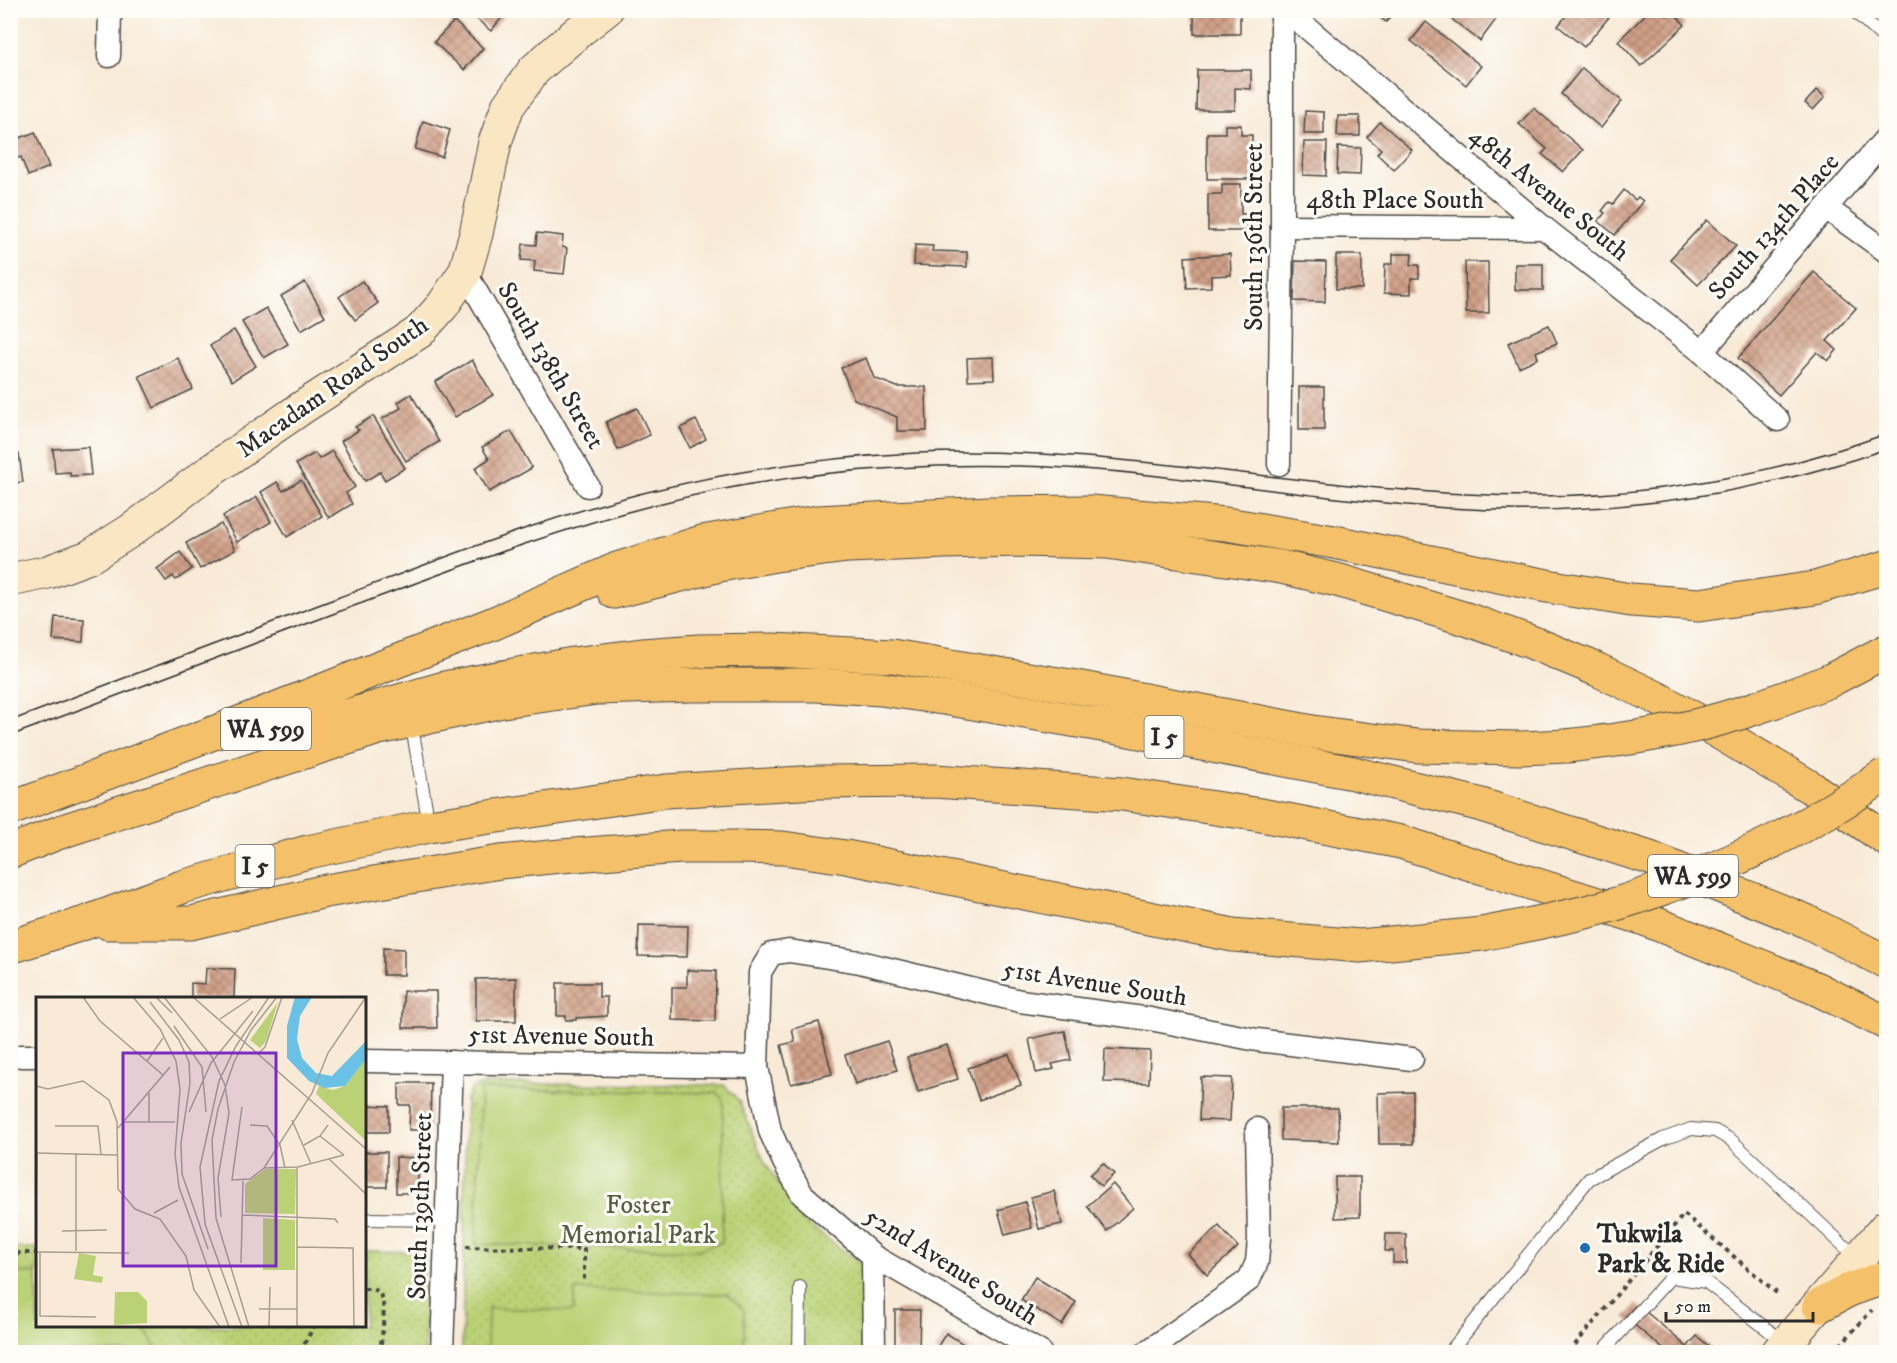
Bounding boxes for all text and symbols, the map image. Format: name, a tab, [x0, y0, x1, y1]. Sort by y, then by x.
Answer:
street label: 48th Avenue South	[1462, 119, 1636, 269]
street label: South 136th Street	[1238, 143, 1271, 331]
street label: South 134th Place	[1701, 147, 1847, 307]
street label: 48th Place South	[1306, 184, 1484, 217]
street label: South 138th Street	[489, 276, 612, 455]
street label: Macadam Road South	[231, 309, 435, 466]
road number: WA 599	[221, 708, 311, 750]
road number: I 5	[1144, 716, 1184, 758]
road number: I 5	[236, 845, 274, 887]
road number: WA 599	[1648, 855, 1738, 897]
street label: 51st Avenue South	[1000, 953, 1190, 1014]
inset map	[36, 997, 366, 1327]
street label: 51st Avenue South	[467, 1018, 655, 1055]
street label: South 139th Street	[401, 1112, 440, 1300]
park label: Foster Memorial Park	[560, 1189, 716, 1252]
street label: 52nd Avenue South	[858, 1200, 1045, 1333]
place label: Tukwila Park & Ride	[1596, 1218, 1725, 1281]
marker: Tukwila Park & Ride	[1578, 1241, 1592, 1255]
scale bar	[1666, 1285, 1813, 1323]
text: 50 m	[1675, 1296, 1711, 1318]

